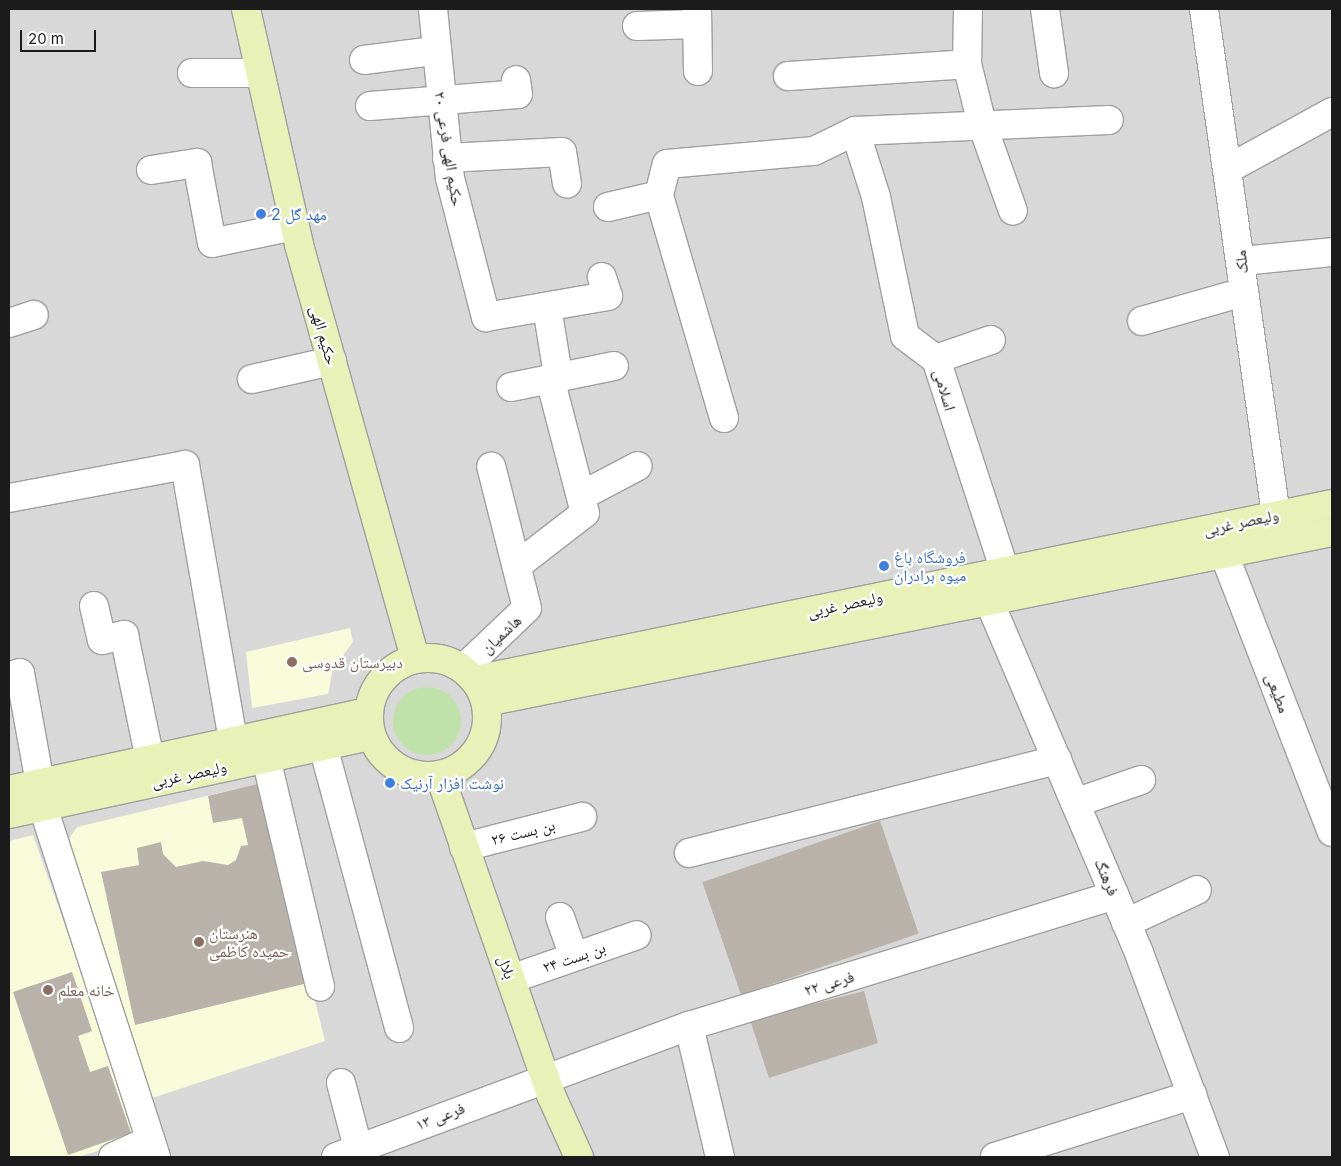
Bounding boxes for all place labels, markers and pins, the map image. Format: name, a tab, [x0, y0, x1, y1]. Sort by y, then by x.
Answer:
place label: مهد گل 2	[271, 204, 327, 224]
marker: مهد گل 2	[255, 208, 267, 220]
place label: فروشگاه باغ میوه برادران	[894, 547, 966, 585]
marker: فروشگاه باغ میوه برادران	[878, 560, 890, 572]
place label: دبیرستان قدوسی	[302, 652, 403, 672]
marker: دبیرستان قدوسی	[286, 656, 298, 668]
place label: نوشت افزار آرنیک	[400, 773, 504, 793]
marker: نوشت افزار آرنیک	[384, 777, 396, 789]
place label: هنرستان حمیده کاظمی	[209, 923, 289, 961]
marker: هنرستان حمیده کاظمی	[193, 936, 205, 948]
place label: خانه معلم	[58, 980, 115, 1000]
marker: خانه معلم	[42, 984, 54, 996]

